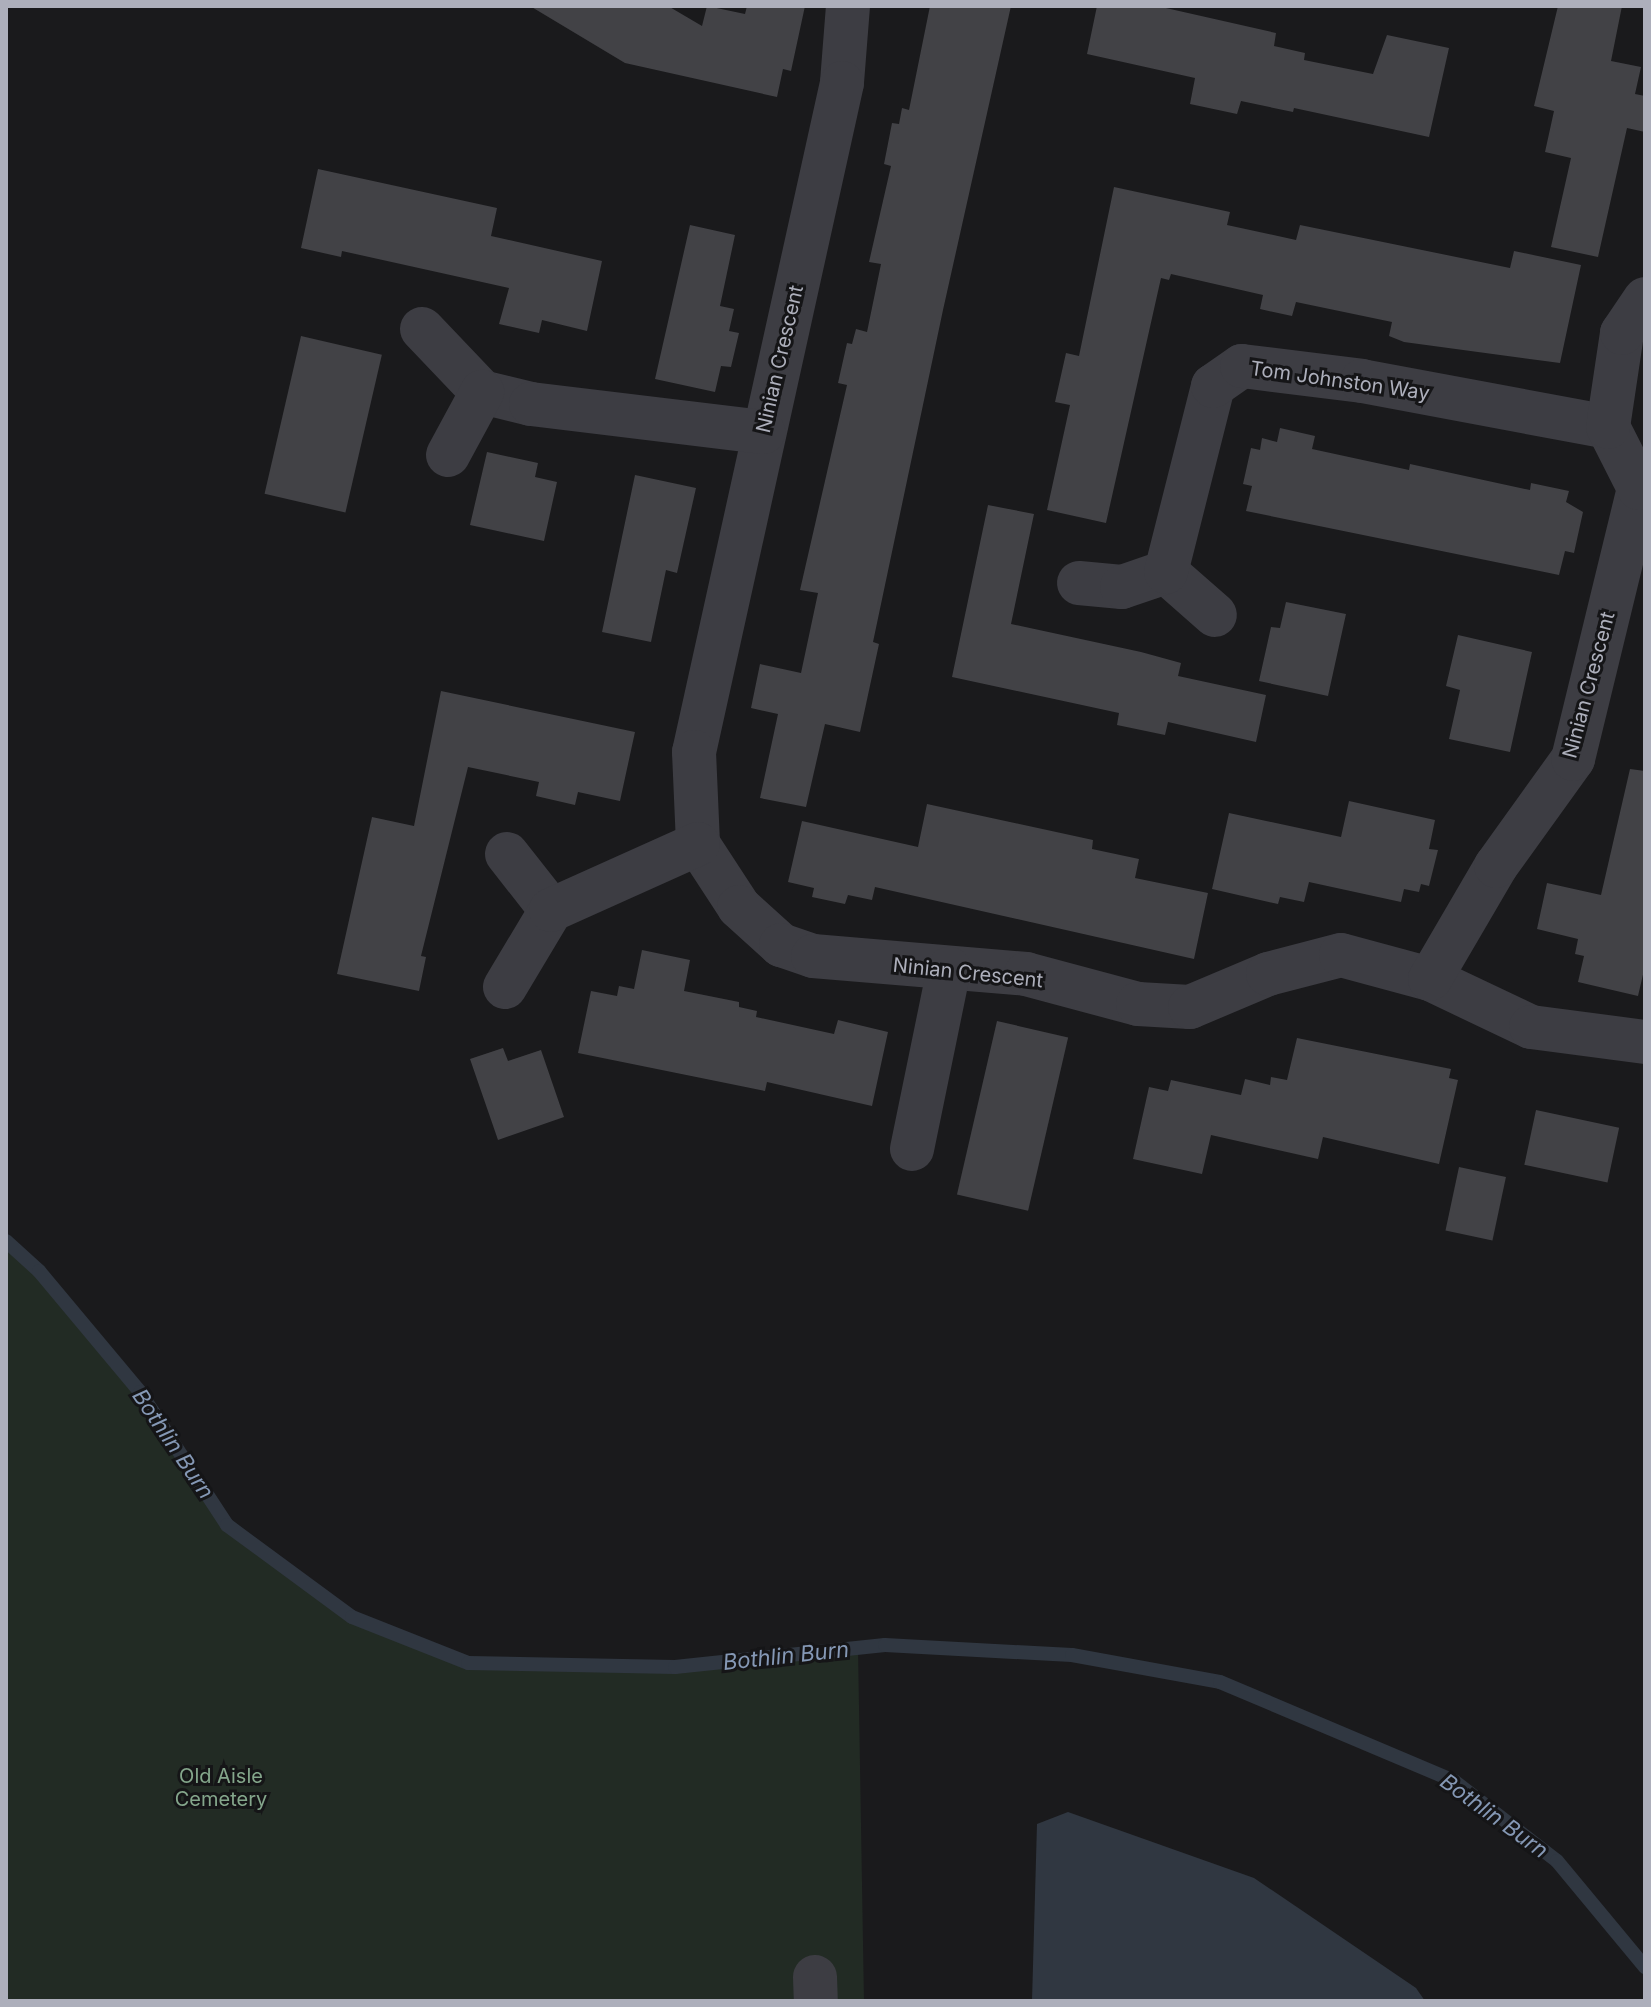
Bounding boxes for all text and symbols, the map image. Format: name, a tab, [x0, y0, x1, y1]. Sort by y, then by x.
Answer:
street label: Ninian Crescent	[751, 283, 809, 435]
street label: Tom Johnston Way	[1249, 357, 1431, 405]
street label: Ninian Crescent	[1558, 609, 1620, 761]
street label: Ninian Crescent	[892, 953, 1044, 993]
water label: Bothlin Burn	[127, 1384, 219, 1504]
water label: Bothlin Burn	[722, 1636, 850, 1676]
park label: Old Aisle Cemetery	[175, 1764, 267, 1811]
water label: Bothlin Burn	[1435, 1768, 1553, 1864]

